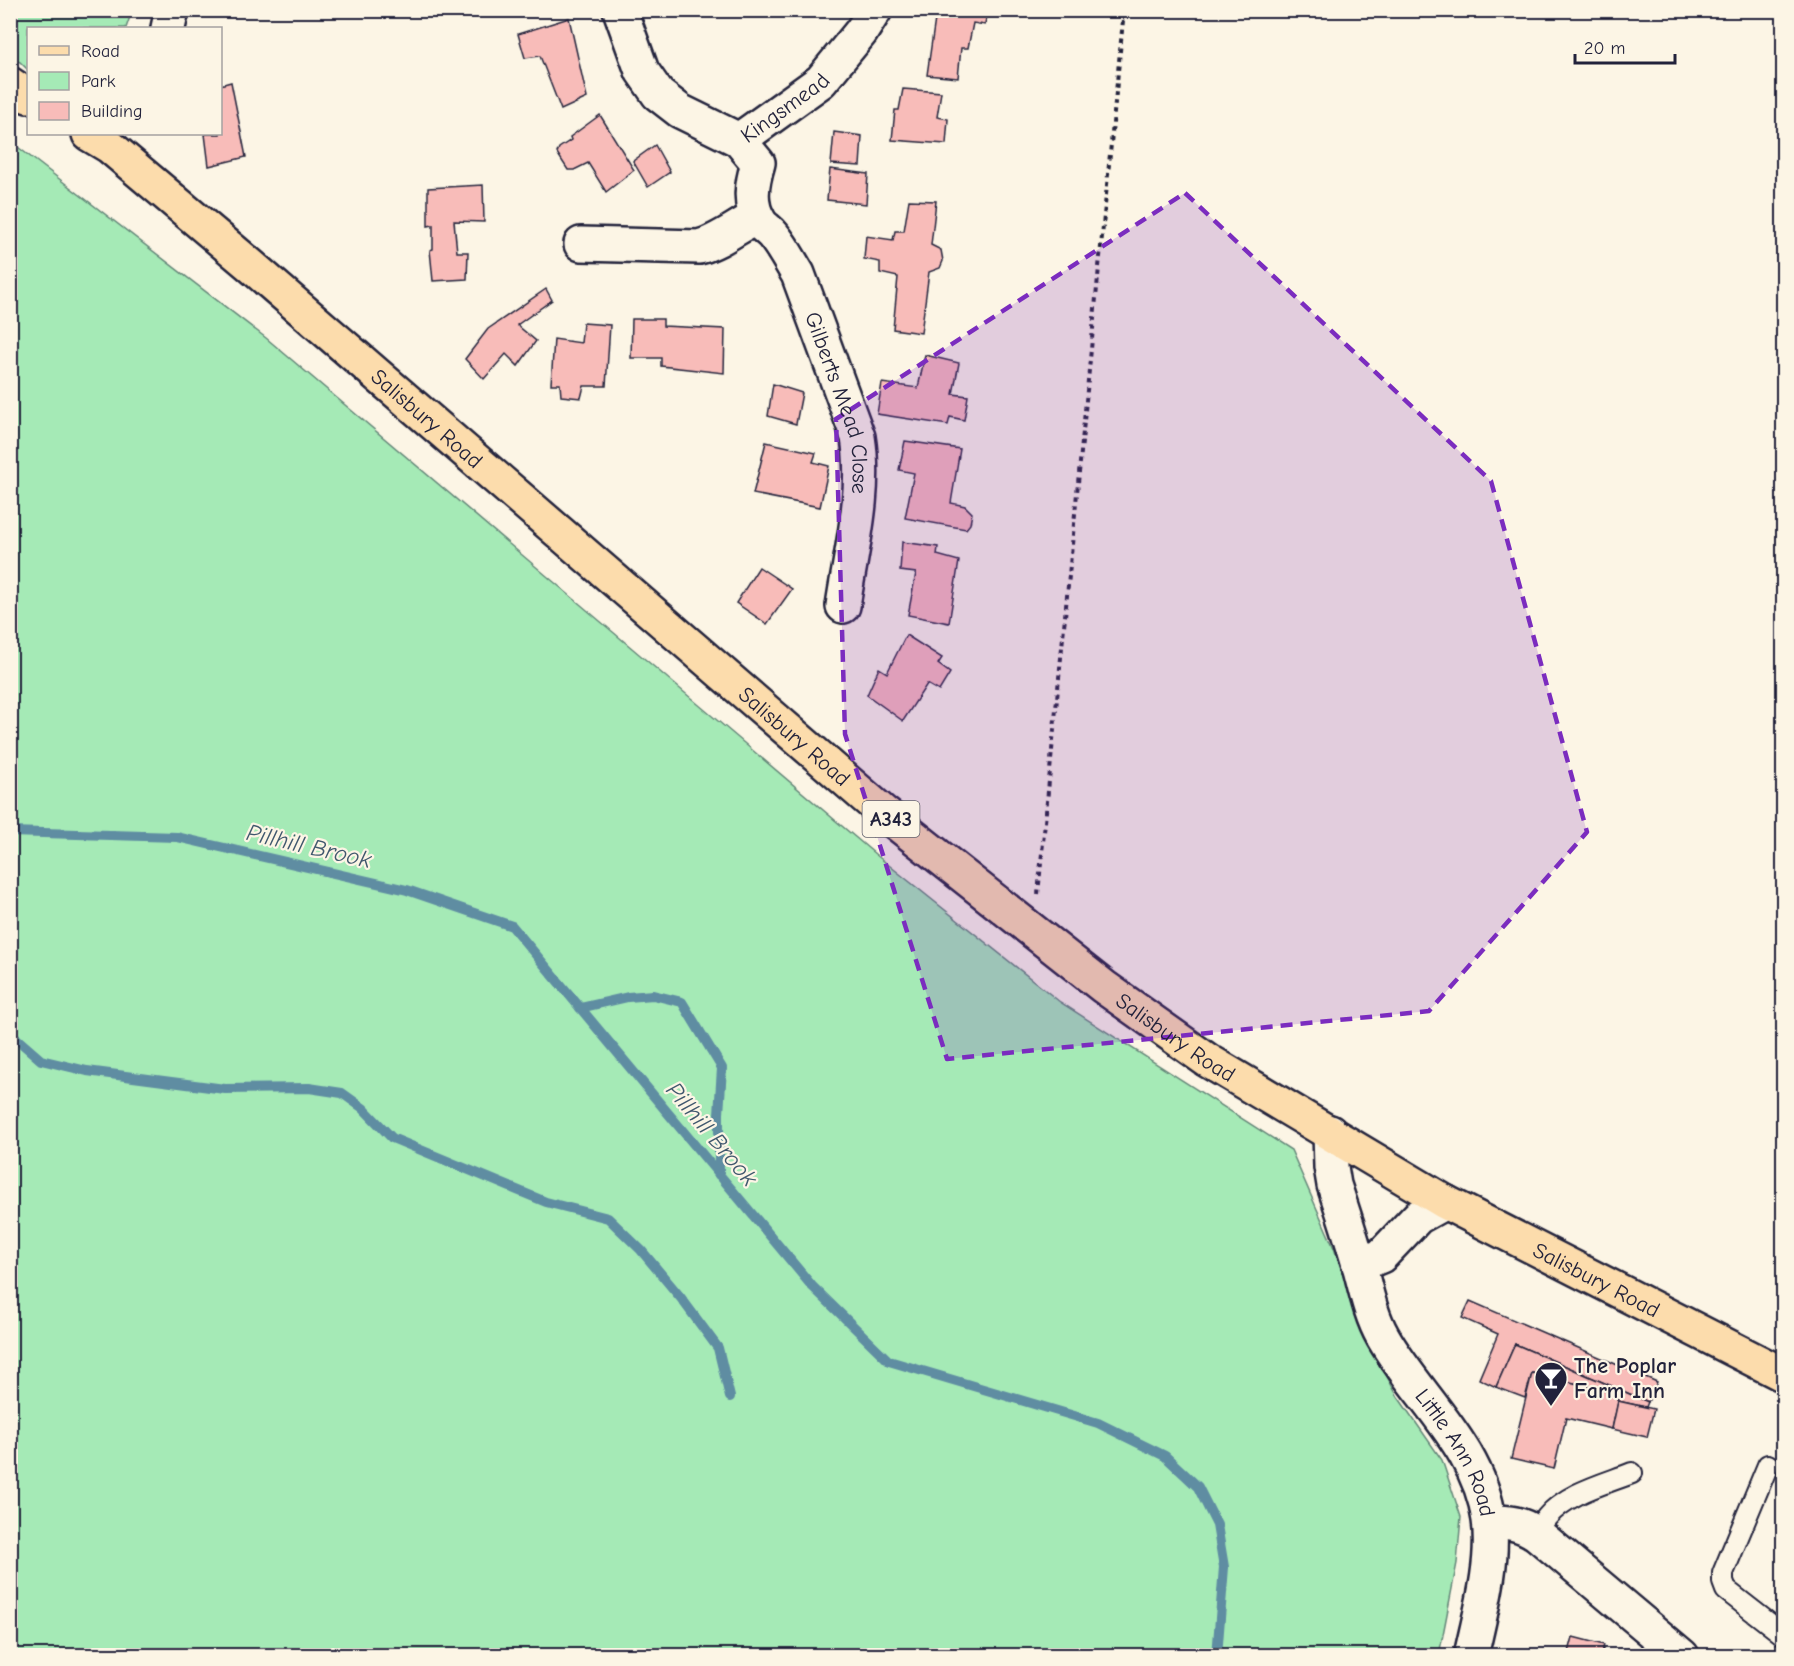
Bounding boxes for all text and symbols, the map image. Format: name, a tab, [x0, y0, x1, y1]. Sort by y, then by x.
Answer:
legend	[27, 27, 222, 135]
scale bar	[1575, 27, 1676, 65]
text: 20 m	[1584, 38, 1625, 59]
text: Road	[81, 41, 120, 62]
street label: Kingsmead	[736, 69, 836, 149]
text: Park	[81, 71, 116, 92]
text: Building	[81, 101, 143, 122]
street label: Gilberts Mead Close	[799, 308, 873, 495]
street label: Salisbury Road	[365, 364, 488, 474]
street label: Salisbury Road	[733, 681, 855, 792]
road number: A343	[862, 801, 920, 837]
water label: Pillhill Brook	[244, 818, 374, 874]
street label: Salisbury Road	[1111, 988, 1240, 1088]
water label: Pillhill Brook	[660, 1076, 764, 1192]
street label: Salisbury Road	[1528, 1237, 1664, 1323]
place label: The Poplar Farm Inn	[1574, 1353, 1676, 1404]
bar icon: The Poplar Farm Inn	[1533, 1360, 1569, 1407]
street label: Little Ann Road	[1409, 1384, 1500, 1519]

